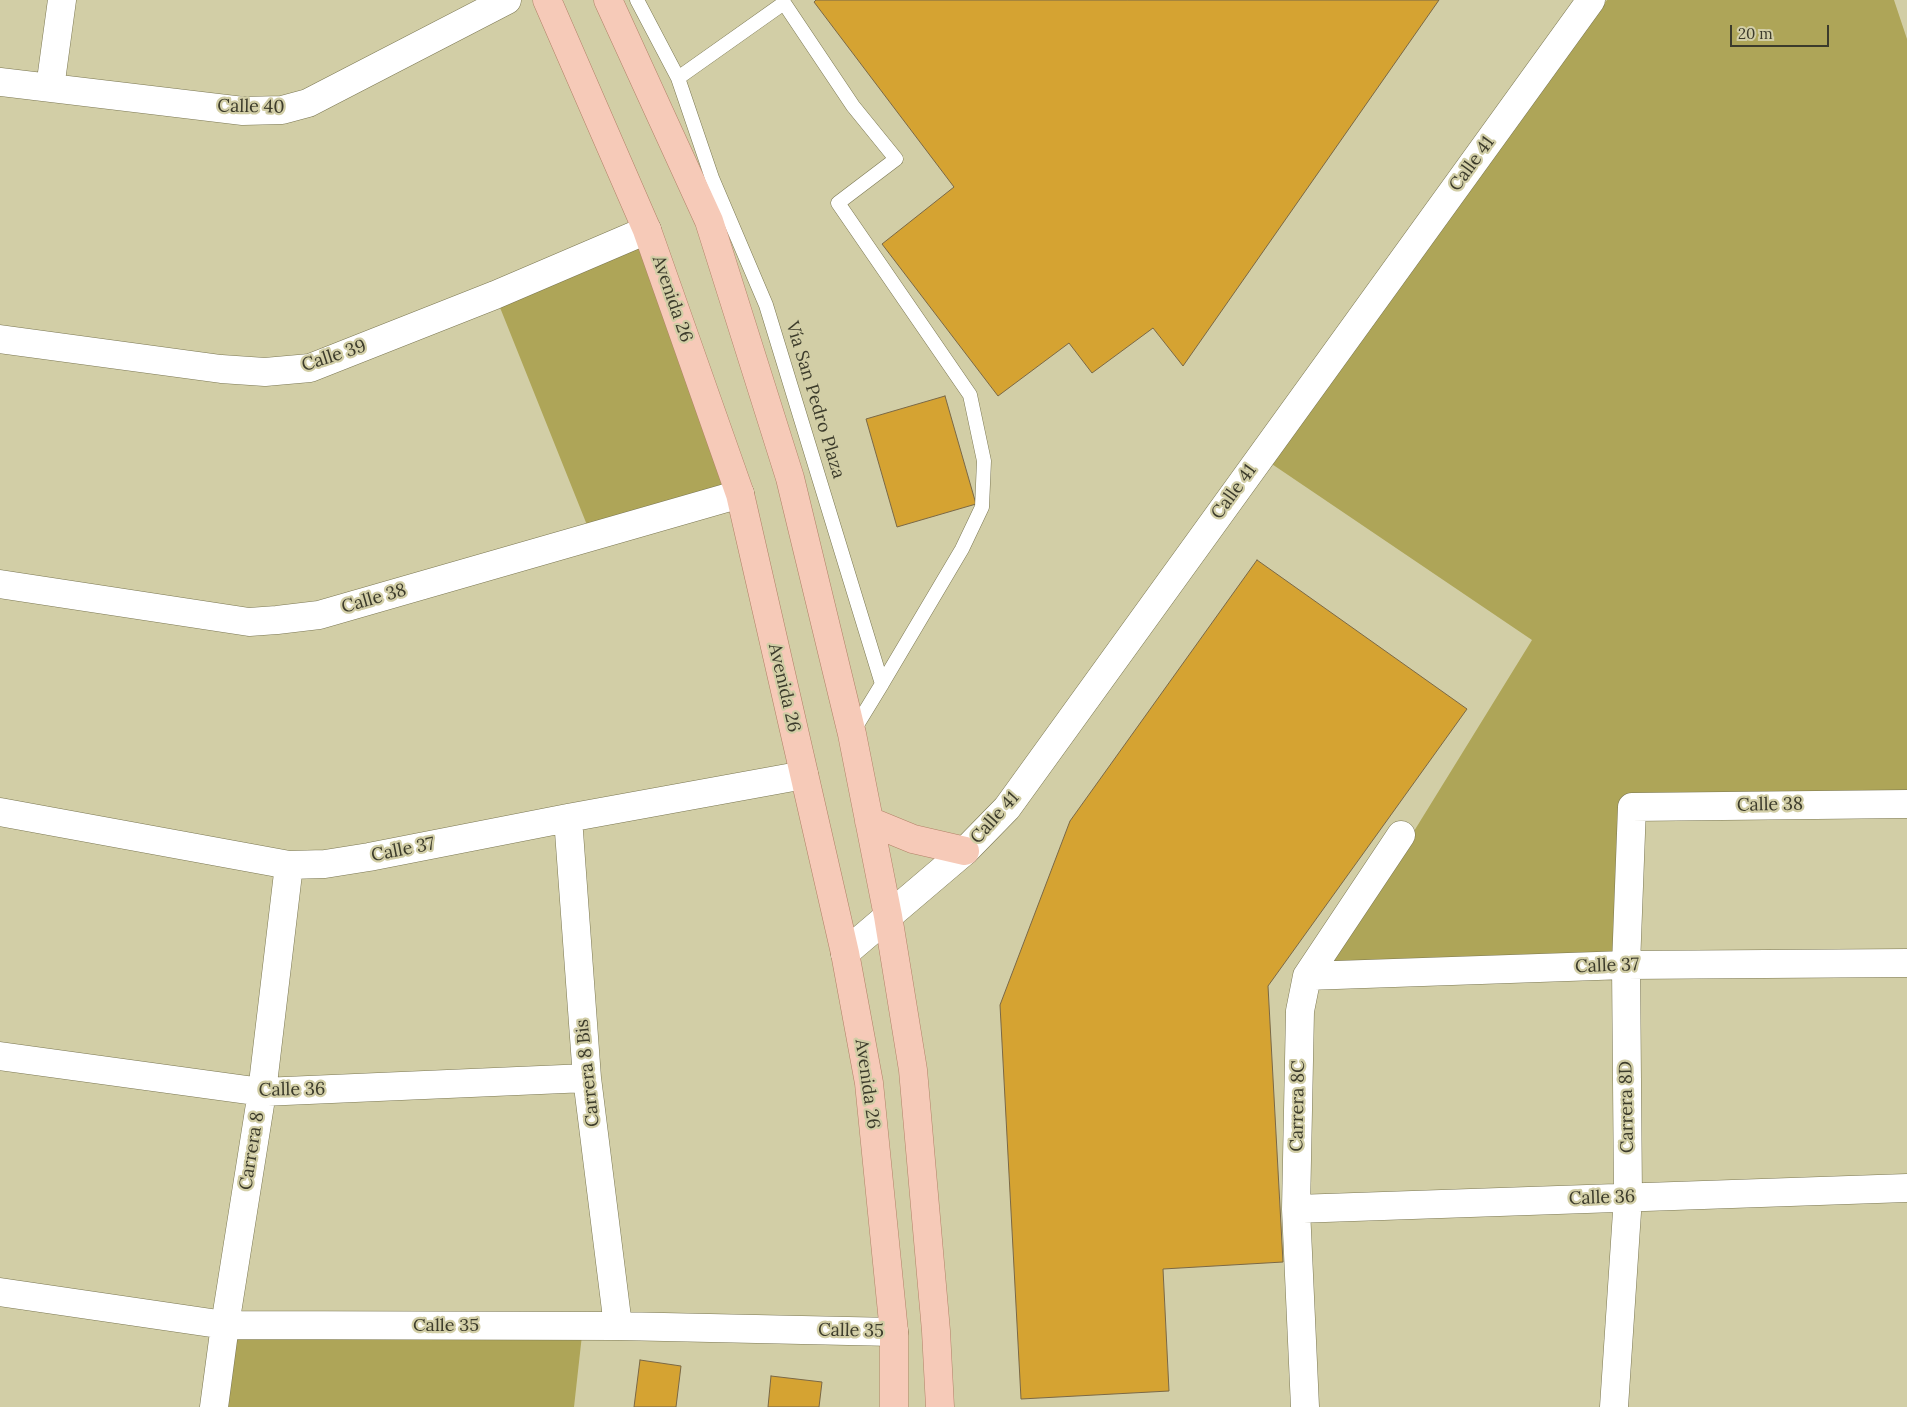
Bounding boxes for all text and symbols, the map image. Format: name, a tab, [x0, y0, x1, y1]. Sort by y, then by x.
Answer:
scale bar	[1732, 15, 1831, 47]
text: 20 m	[1738, 24, 1773, 43]
street label: Calle 40	[217, 96, 285, 118]
street label: Calle 41	[1445, 132, 1499, 196]
street label: Avenida 26	[647, 253, 697, 345]
street label: Vía San Pedro Plaza	[781, 319, 849, 481]
street label: Calle 39	[299, 335, 369, 377]
street label: Calle 41	[1207, 460, 1261, 524]
street label: Calle 38	[339, 579, 409, 619]
street label: Avenida 26	[763, 641, 805, 735]
street label: Calle 41	[966, 788, 1024, 848]
street label: Calle 38	[1737, 794, 1803, 816]
street label: Calle 37	[370, 833, 436, 867]
street label: Calle 37	[1575, 954, 1639, 978]
street label: Carrera 8 Bis	[572, 1018, 604, 1128]
street label: Avenida 26	[850, 1038, 884, 1130]
street label: Carrera 8C	[1286, 1060, 1310, 1152]
street label: Carrera 8D	[1615, 1061, 1639, 1153]
street label: Calle 36	[259, 1079, 325, 1101]
street label: Carrera 8	[235, 1110, 269, 1192]
street label: Calle 36	[1568, 1186, 1636, 1210]
street label: Calle 35	[413, 1315, 479, 1337]
street label: Calle 35	[818, 1320, 884, 1342]

